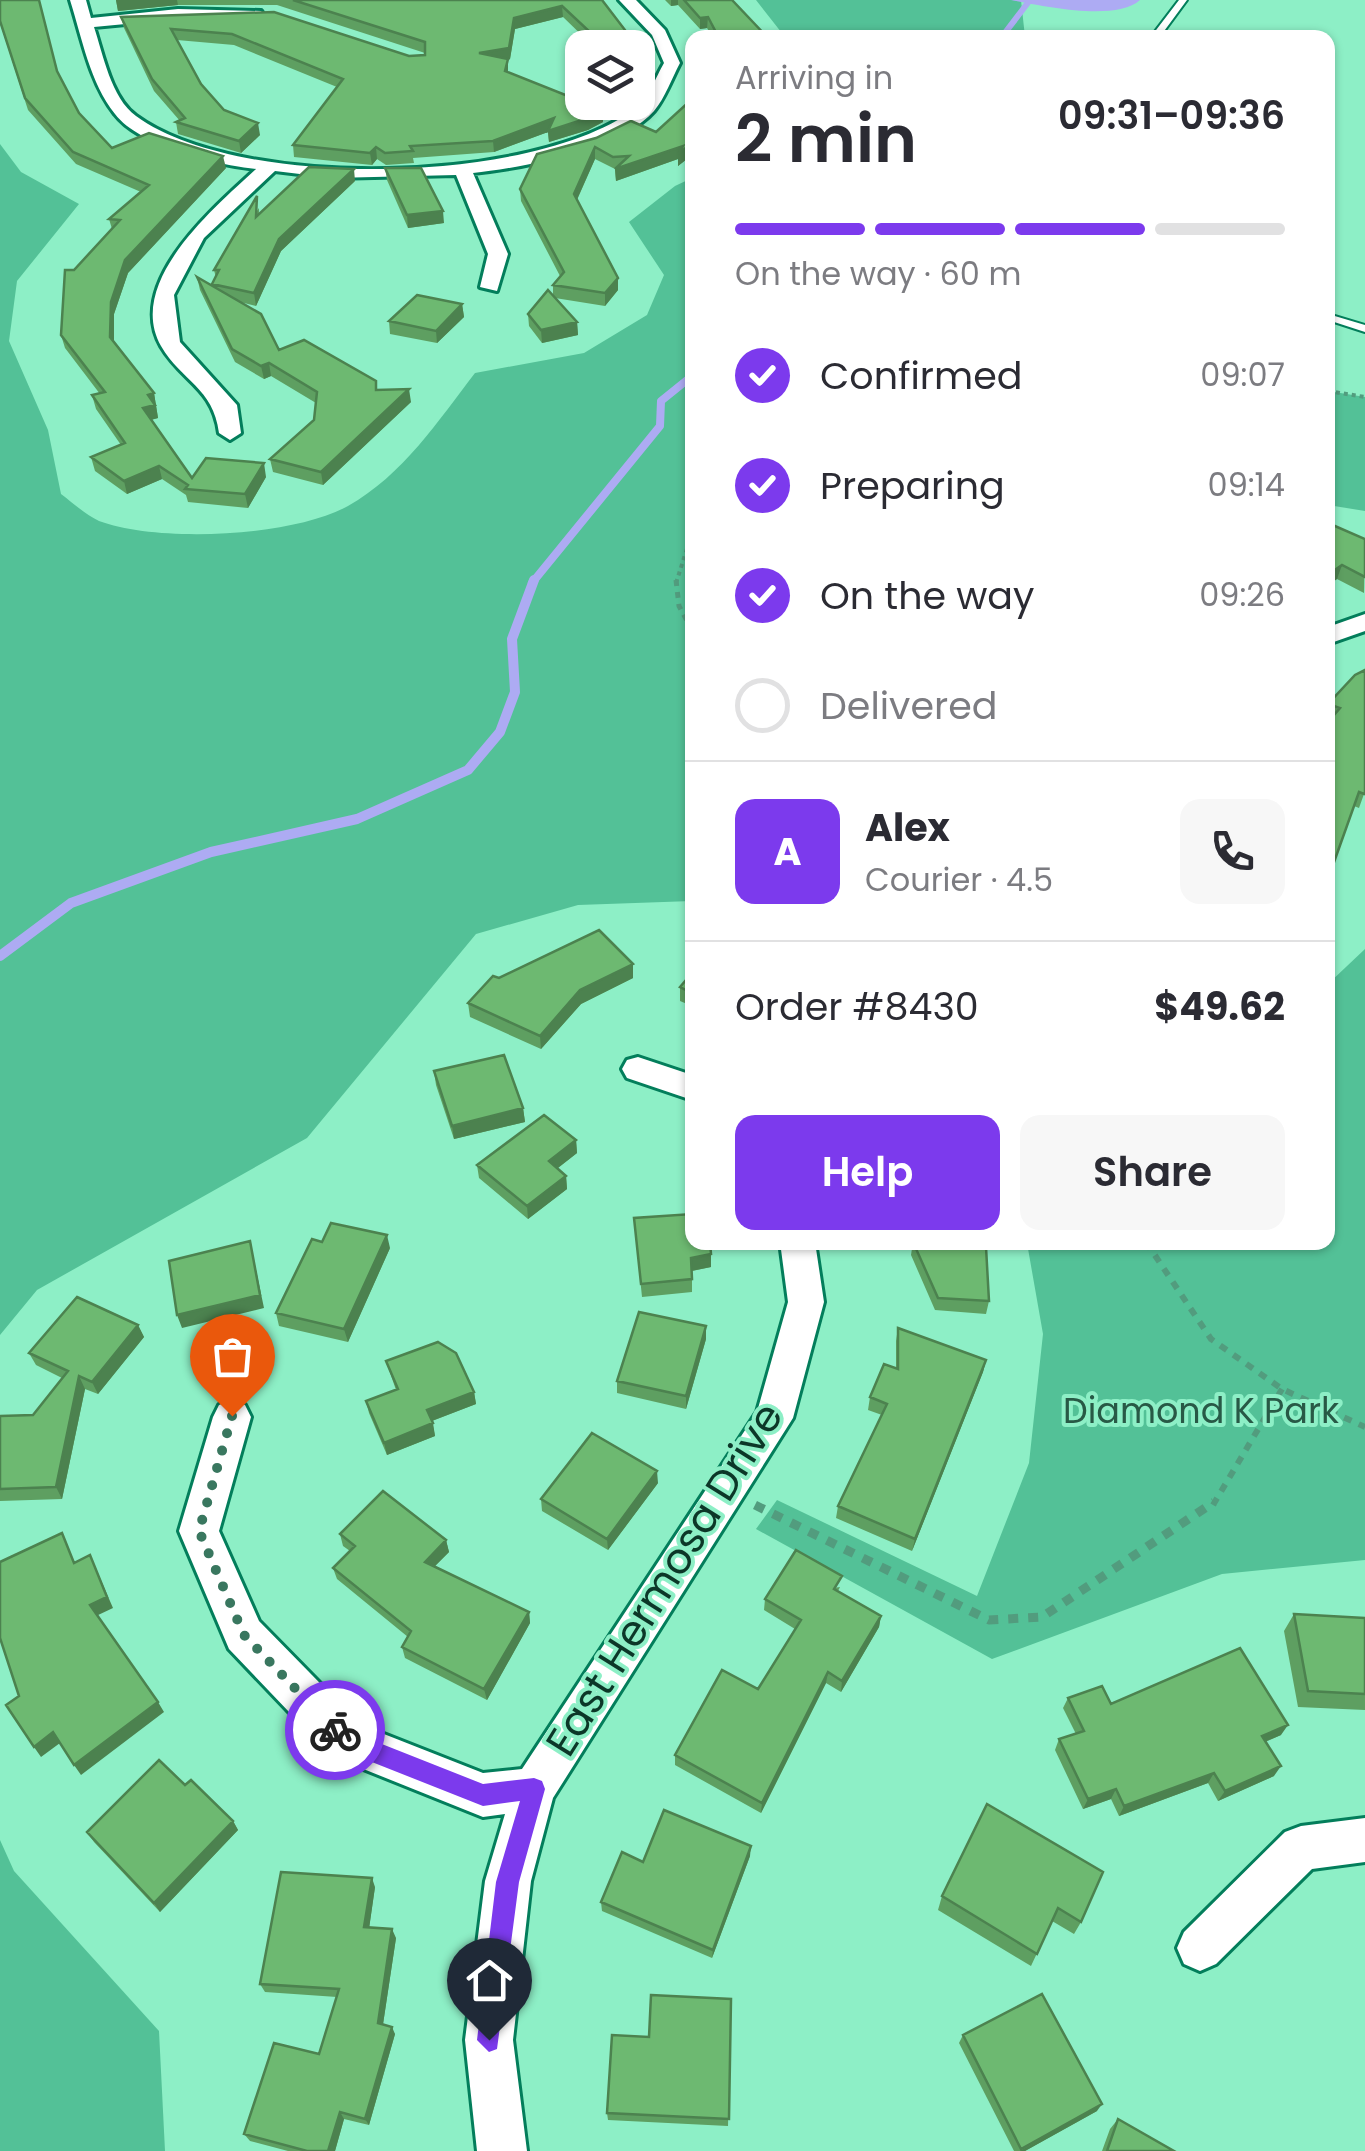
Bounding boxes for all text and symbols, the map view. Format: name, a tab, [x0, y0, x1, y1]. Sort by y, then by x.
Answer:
map controls	[565, 30, 655, 120]
button: layers	[565, 30, 655, 120]
text: Arriving in	[735, 55, 893, 100]
text: 09:31–09:36	[1058, 89, 1285, 142]
text: 2 min	[735, 94, 917, 185]
text: On the way · 60 m	[735, 251, 1021, 296]
icon: check	[735, 348, 790, 403]
text: Confirmed	[820, 349, 1022, 402]
text: 09:07	[1200, 352, 1285, 397]
icon: check	[735, 458, 790, 513]
text: Preparing	[820, 459, 1005, 512]
text: 09:14	[1208, 462, 1285, 507]
icon: check	[735, 568, 790, 623]
text: On the way	[820, 569, 1034, 622]
text: 09:26	[1199, 572, 1285, 617]
text: Delivered	[820, 679, 997, 732]
button: phone	[1180, 799, 1285, 904]
text: Alex	[865, 801, 950, 854]
text: A	[773, 825, 802, 878]
text: Courier · 4.5	[865, 857, 1053, 902]
text: Order #8430	[735, 980, 979, 1033]
text: $49.62	[1154, 980, 1285, 1033]
button: Help	[735, 1115, 1000, 1230]
button: Share	[1020, 1115, 1285, 1230]
pin	[190, 1314, 275, 1417]
icon: bag	[205, 1329, 260, 1384]
park label: Diamond K Park	[1063, 1386, 1339, 1435]
street label: East Hermosa Drive	[532, 1391, 797, 1767]
courier	[285, 1680, 385, 1780]
icon: bike	[308, 1703, 363, 1758]
pin	[447, 1938, 532, 2041]
icon: home	[462, 1953, 517, 2008]

